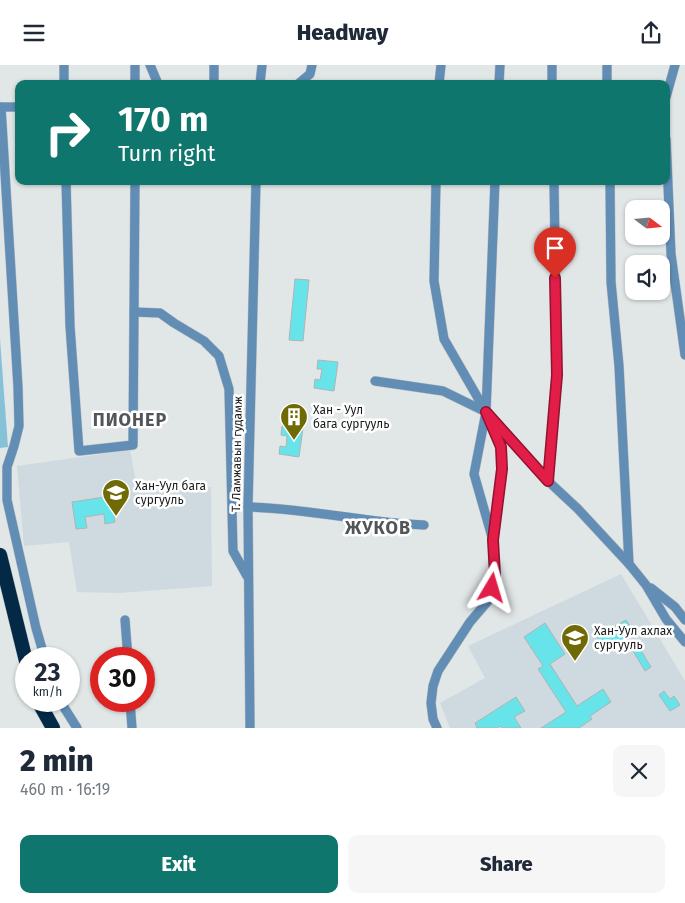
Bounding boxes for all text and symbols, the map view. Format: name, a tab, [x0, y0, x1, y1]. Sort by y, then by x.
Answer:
icon: menu	[20, 19, 48, 47]
text: Headway	[297, 19, 388, 46]
icon: share	[637, 19, 665, 47]
text: 170 m	[118, 98, 209, 140]
icon: right	[35, 100, 100, 165]
text: Turn right	[118, 140, 215, 167]
north arrow	[625, 200, 670, 245]
map controls	[625, 200, 670, 300]
pin	[534, 227, 576, 278]
icon: arrive	[541, 234, 569, 262]
button: sound	[625, 255, 670, 300]
street label: Т. Ламжавын гудамж	[229, 396, 245, 512]
building icon: Хан - Уул бага сургууль	[279, 402, 309, 441]
place label: Хан - Уул бага сургууль	[313, 403, 389, 431]
district label: ПИОНЕР	[93, 409, 167, 431]
school or university icon: Хан-Уул бага сургууль	[101, 478, 131, 517]
place label: Хан-Уул бага сургууль	[135, 479, 206, 507]
district label: ЖУКОВ	[344, 517, 411, 539]
position arrow	[465, 561, 517, 613]
school or university icon: Хан-Уул ахлах сургууль	[560, 623, 590, 662]
place label: Хан-Уул ахлах сургууль	[594, 624, 672, 652]
speed limit sign: 30	[90, 647, 155, 712]
text: 23	[35, 658, 60, 688]
text: km/h	[33, 685, 62, 699]
text: 2 min	[20, 743, 93, 779]
button: close	[613, 745, 665, 797]
text: 460 m · 16:19	[20, 780, 110, 799]
button: Exit	[20, 835, 338, 893]
button: Share	[348, 835, 665, 893]

